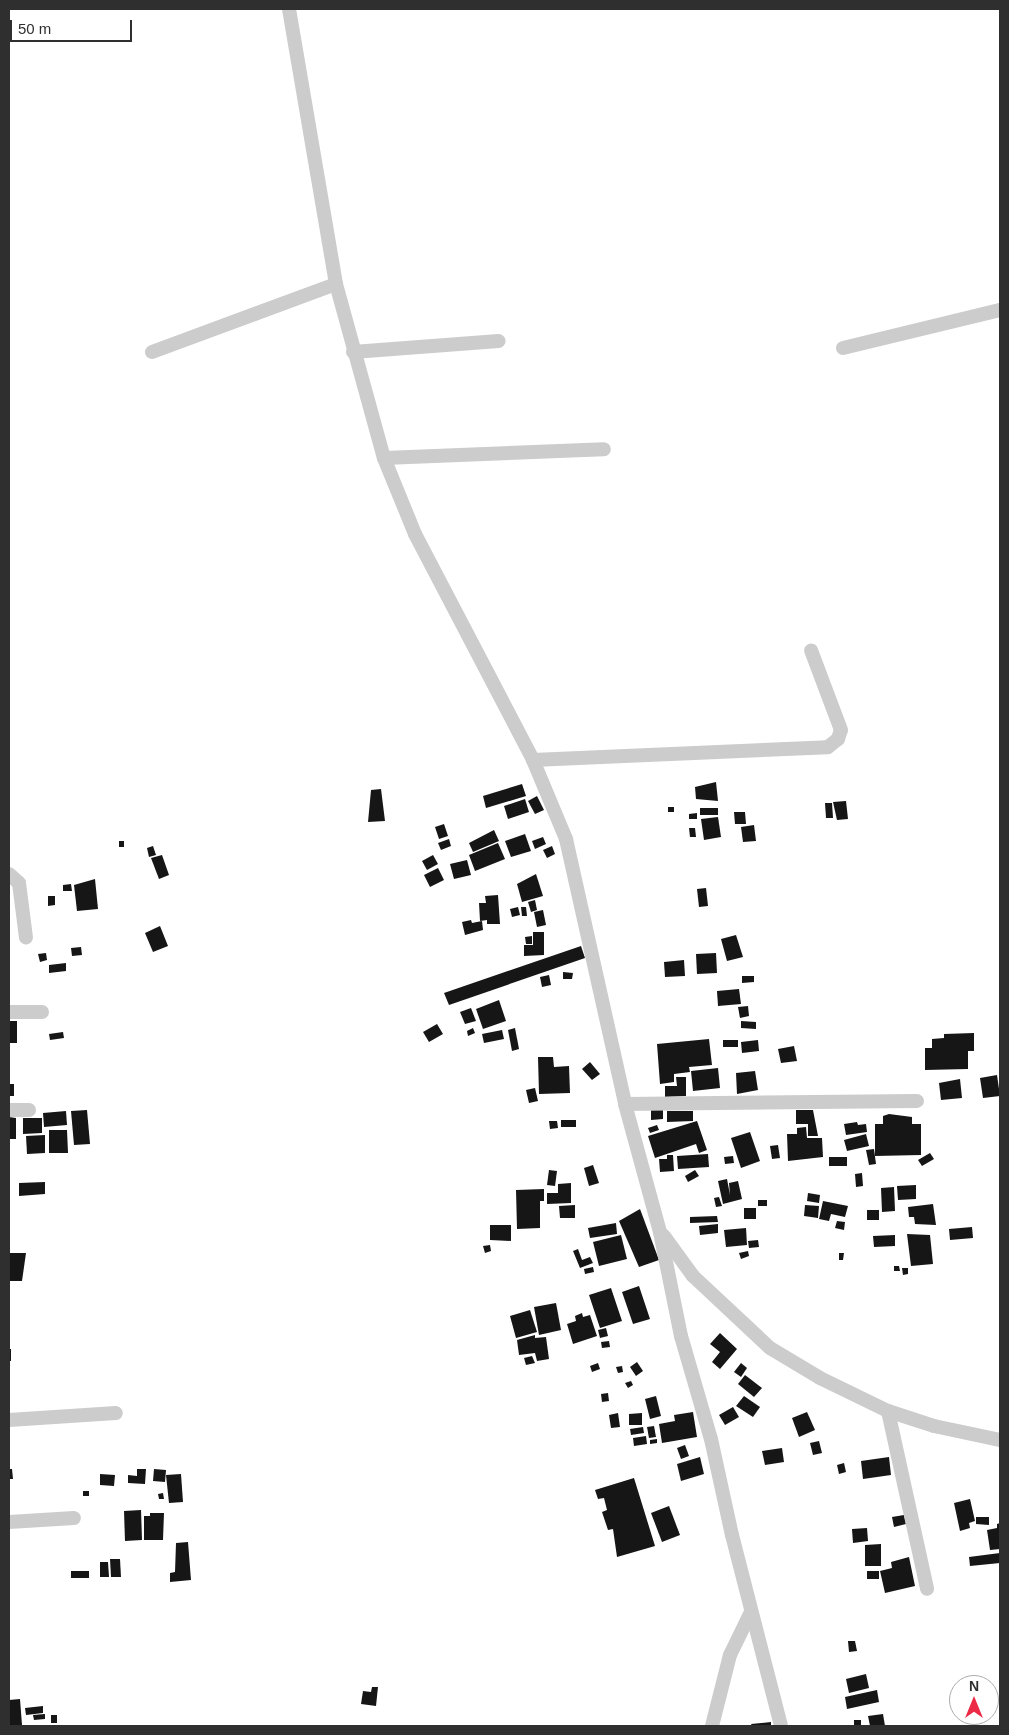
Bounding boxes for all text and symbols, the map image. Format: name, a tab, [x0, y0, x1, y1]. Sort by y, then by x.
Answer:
scale bar	[12, 10, 135, 42]
text: 50 m	[18, 20, 51, 37]
north arrow	[949, 1675, 999, 1725]
text: N	[969, 1678, 979, 1694]

